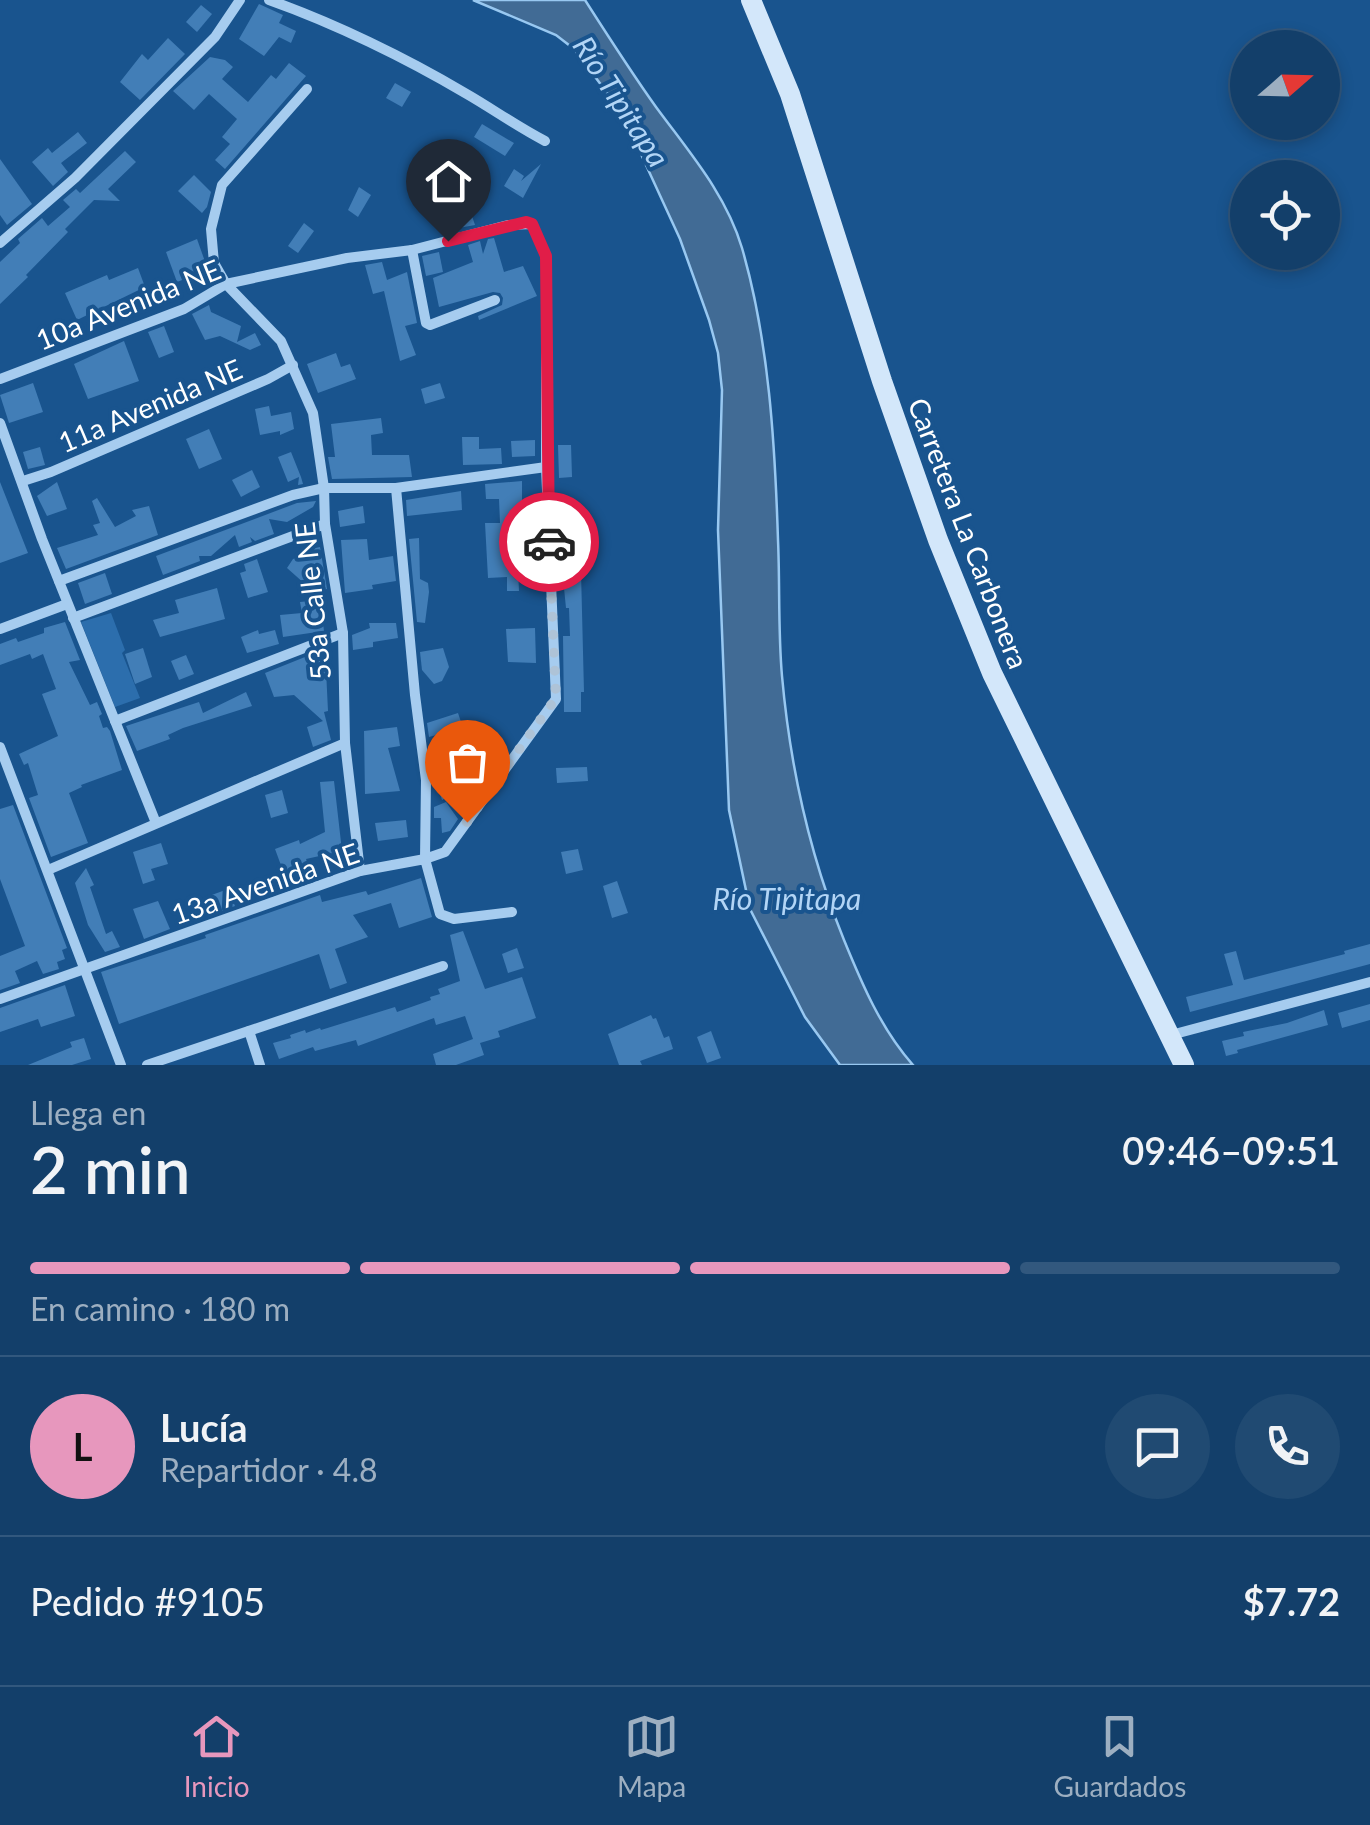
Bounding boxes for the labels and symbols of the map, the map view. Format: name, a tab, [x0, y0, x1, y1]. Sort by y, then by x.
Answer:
water label: Río Tipitapa	[566, 29, 678, 173]
north arrow	[1230, 30, 1340, 140]
pin	[406, 139, 491, 242]
street label: 10a Avenida NE	[31, 252, 225, 356]
street label: 11a Avenida NE	[53, 351, 247, 459]
street label: Carretera La Carbonera	[902, 393, 1036, 673]
courier	[499, 492, 599, 592]
street label: 53a Calle NE	[287, 520, 337, 682]
pin	[425, 720, 510, 823]
street label: 13a Avenida NE	[167, 835, 363, 931]
water label: Río Tipitapa	[713, 880, 861, 916]

